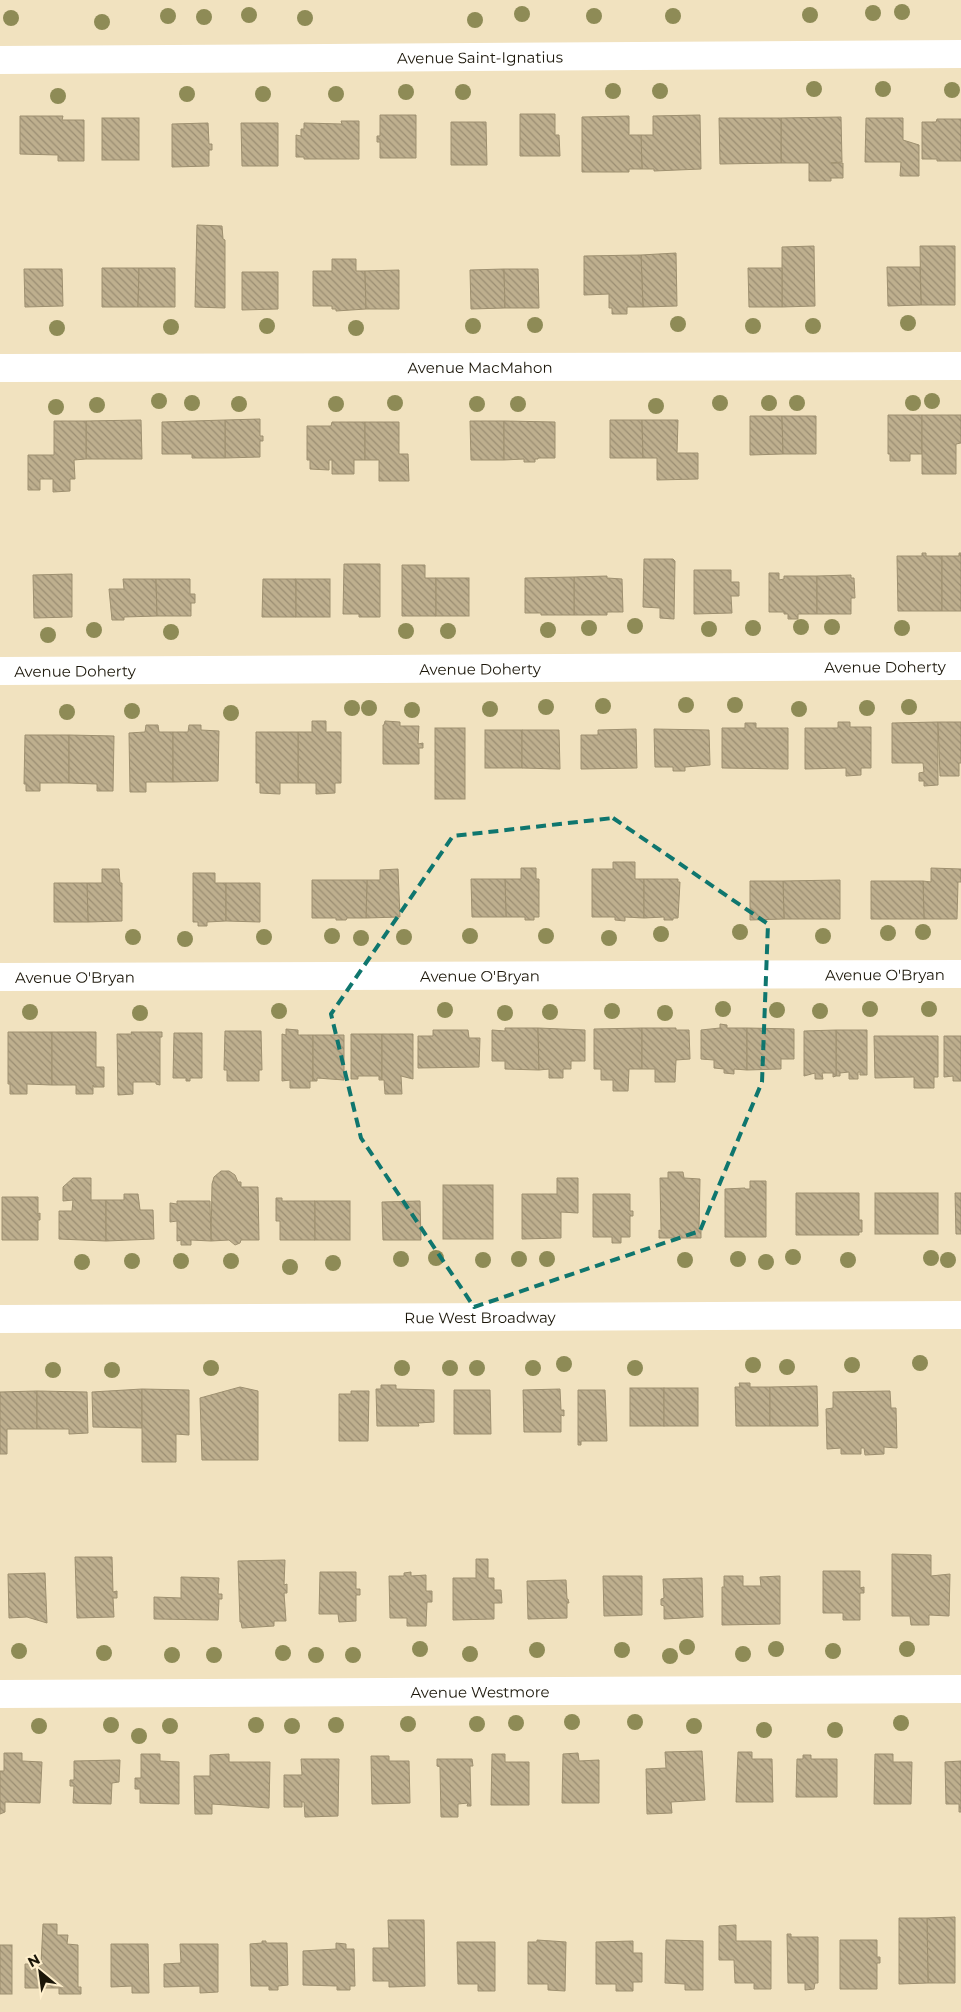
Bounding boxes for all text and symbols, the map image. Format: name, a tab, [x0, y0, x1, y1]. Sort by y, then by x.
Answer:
street label: Avenue Saint-Ignatius	[397, 47, 563, 67]
street label: Avenue MacMahon	[407, 357, 553, 377]
street label: Avenue Doherty	[824, 657, 947, 676]
street label: Avenue Doherty	[419, 659, 542, 678]
street label: Avenue Doherty	[14, 661, 137, 680]
street label: Avenue O'Bryan	[825, 965, 945, 984]
street label: Avenue O'Bryan	[420, 966, 540, 985]
street label: Avenue O'Bryan	[15, 967, 135, 986]
street label: Rue West Broadway	[404, 1307, 557, 1327]
street label: Avenue Westmore	[410, 1682, 550, 1701]
north arrow	[15, 1947, 65, 1997]
text: N	[24, 1950, 43, 1971]

